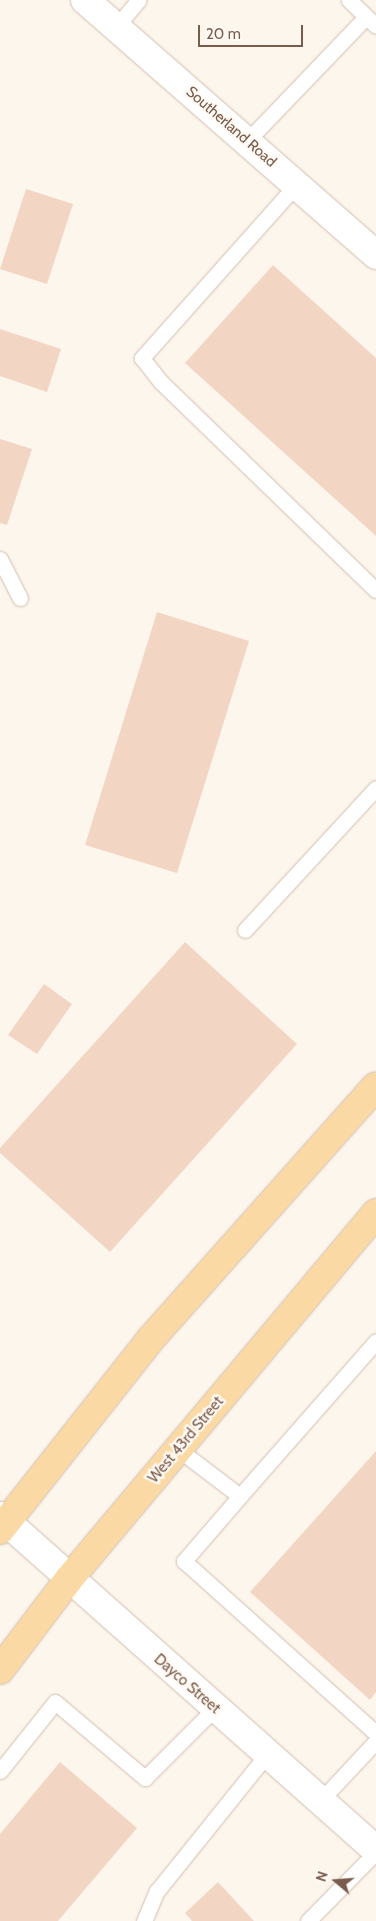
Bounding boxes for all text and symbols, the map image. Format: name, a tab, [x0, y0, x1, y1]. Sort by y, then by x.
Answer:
scale bar	[201, 15, 306, 47]
text: 20 m	[206, 25, 241, 43]
street label: Southerland Road	[182, 83, 280, 171]
street label: West 43rd Street	[145, 1393, 227, 1487]
street label: Dayco Street	[150, 1650, 224, 1718]
north arrow	[311, 1856, 361, 1906]
text: N	[312, 1869, 332, 1884]

